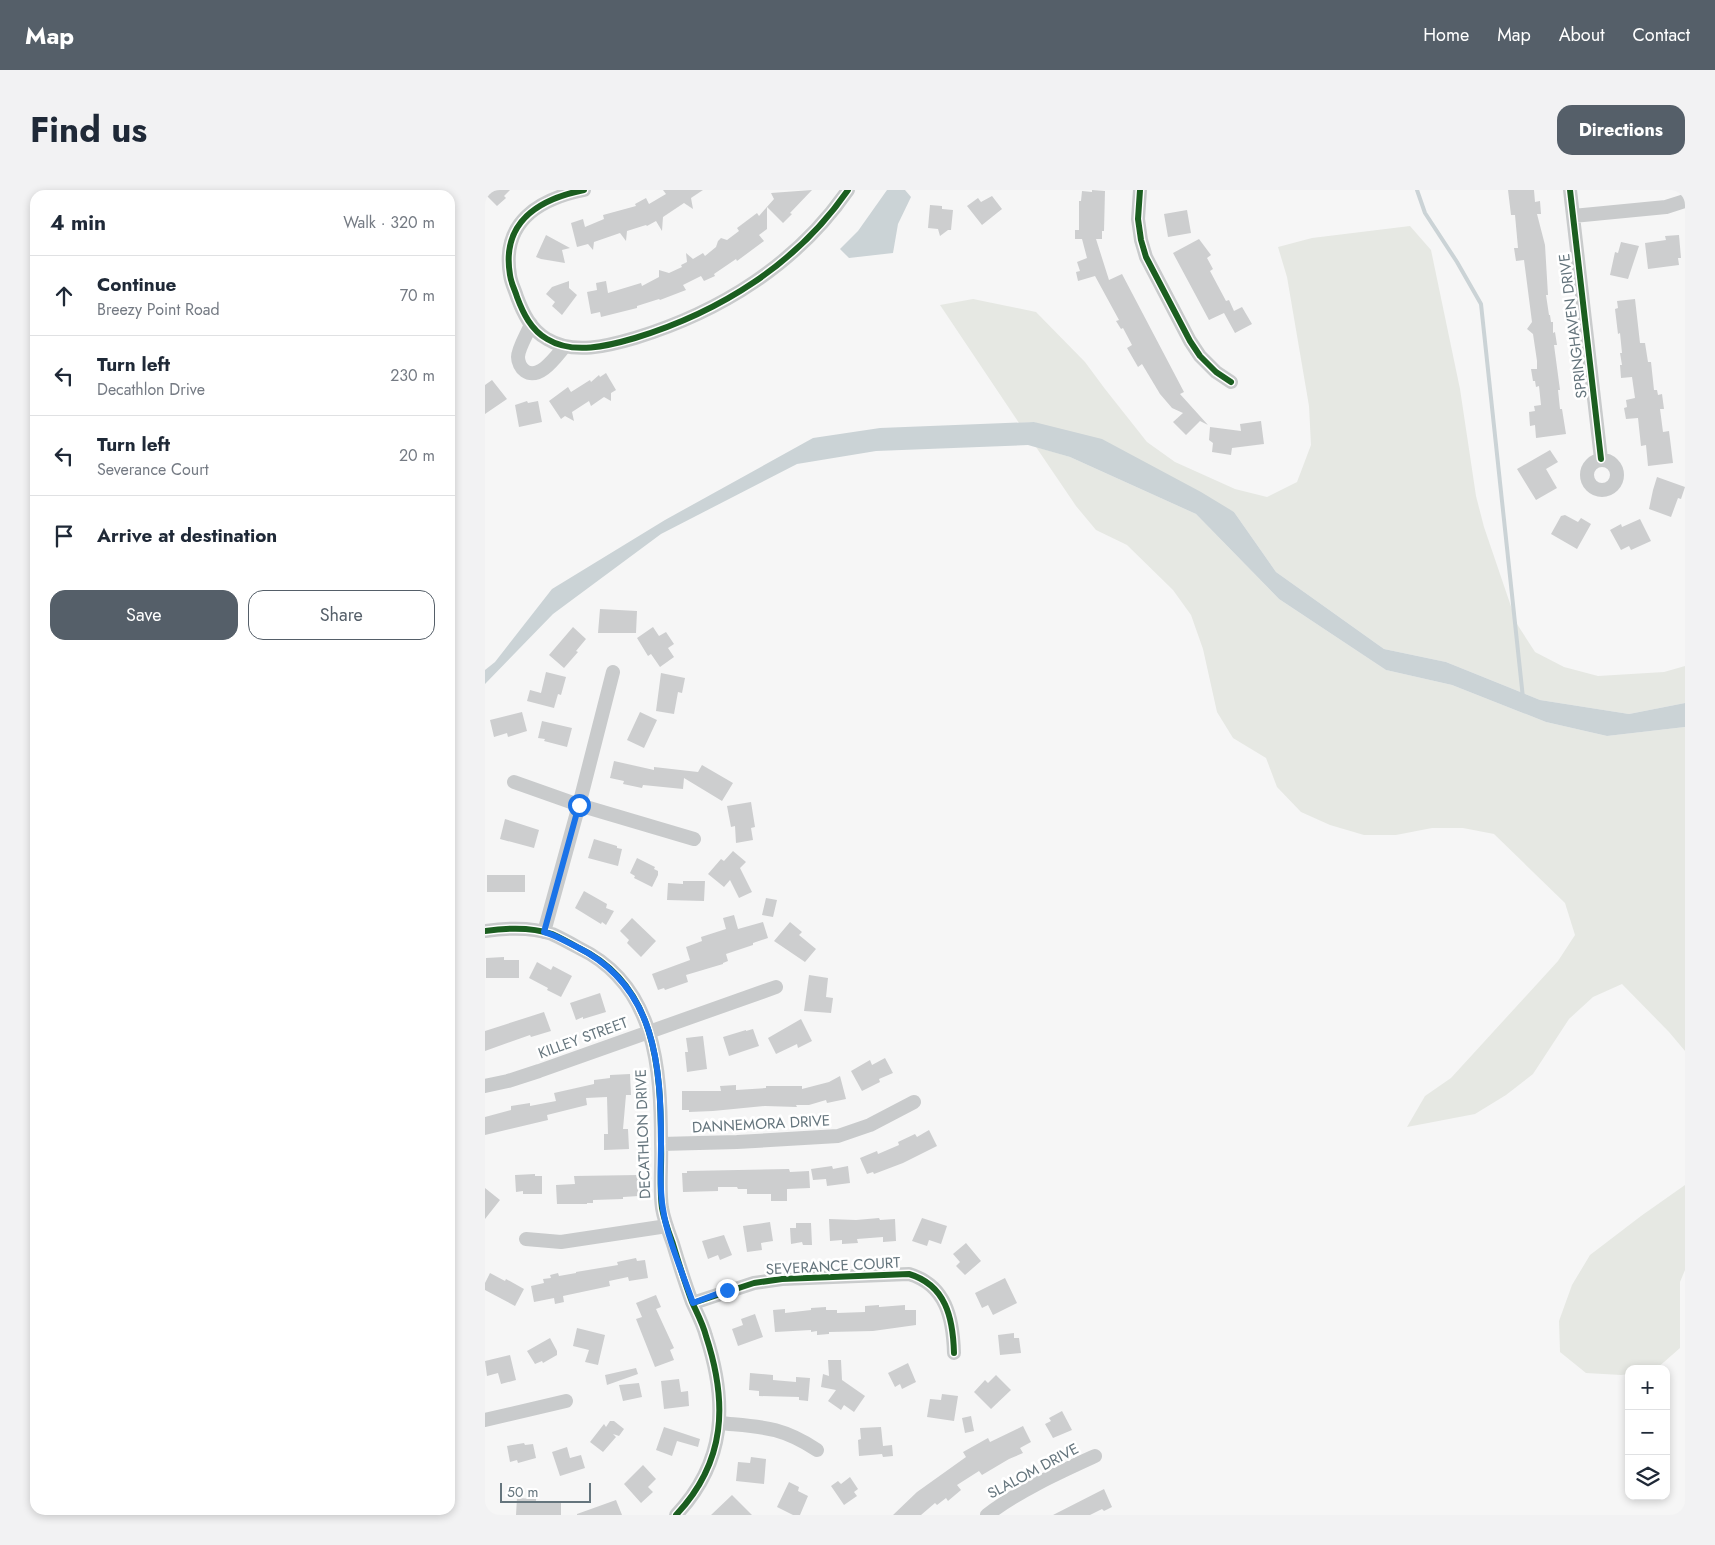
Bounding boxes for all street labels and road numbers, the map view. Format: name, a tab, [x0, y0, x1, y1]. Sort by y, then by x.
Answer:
street label: SPRINGHAVEN DRIVE	[1553, 252, 1593, 400]
street label: KILLEY STREET	[535, 1012, 631, 1064]
street label: DECATHLON DRIVE	[630, 1069, 656, 1199]
street label: DANNEMORA DRIVE	[691, 1109, 831, 1139]
street label: SEVERANCE COURT	[765, 1251, 901, 1281]
street label: SLALOM DRIVE	[983, 1438, 1083, 1504]

